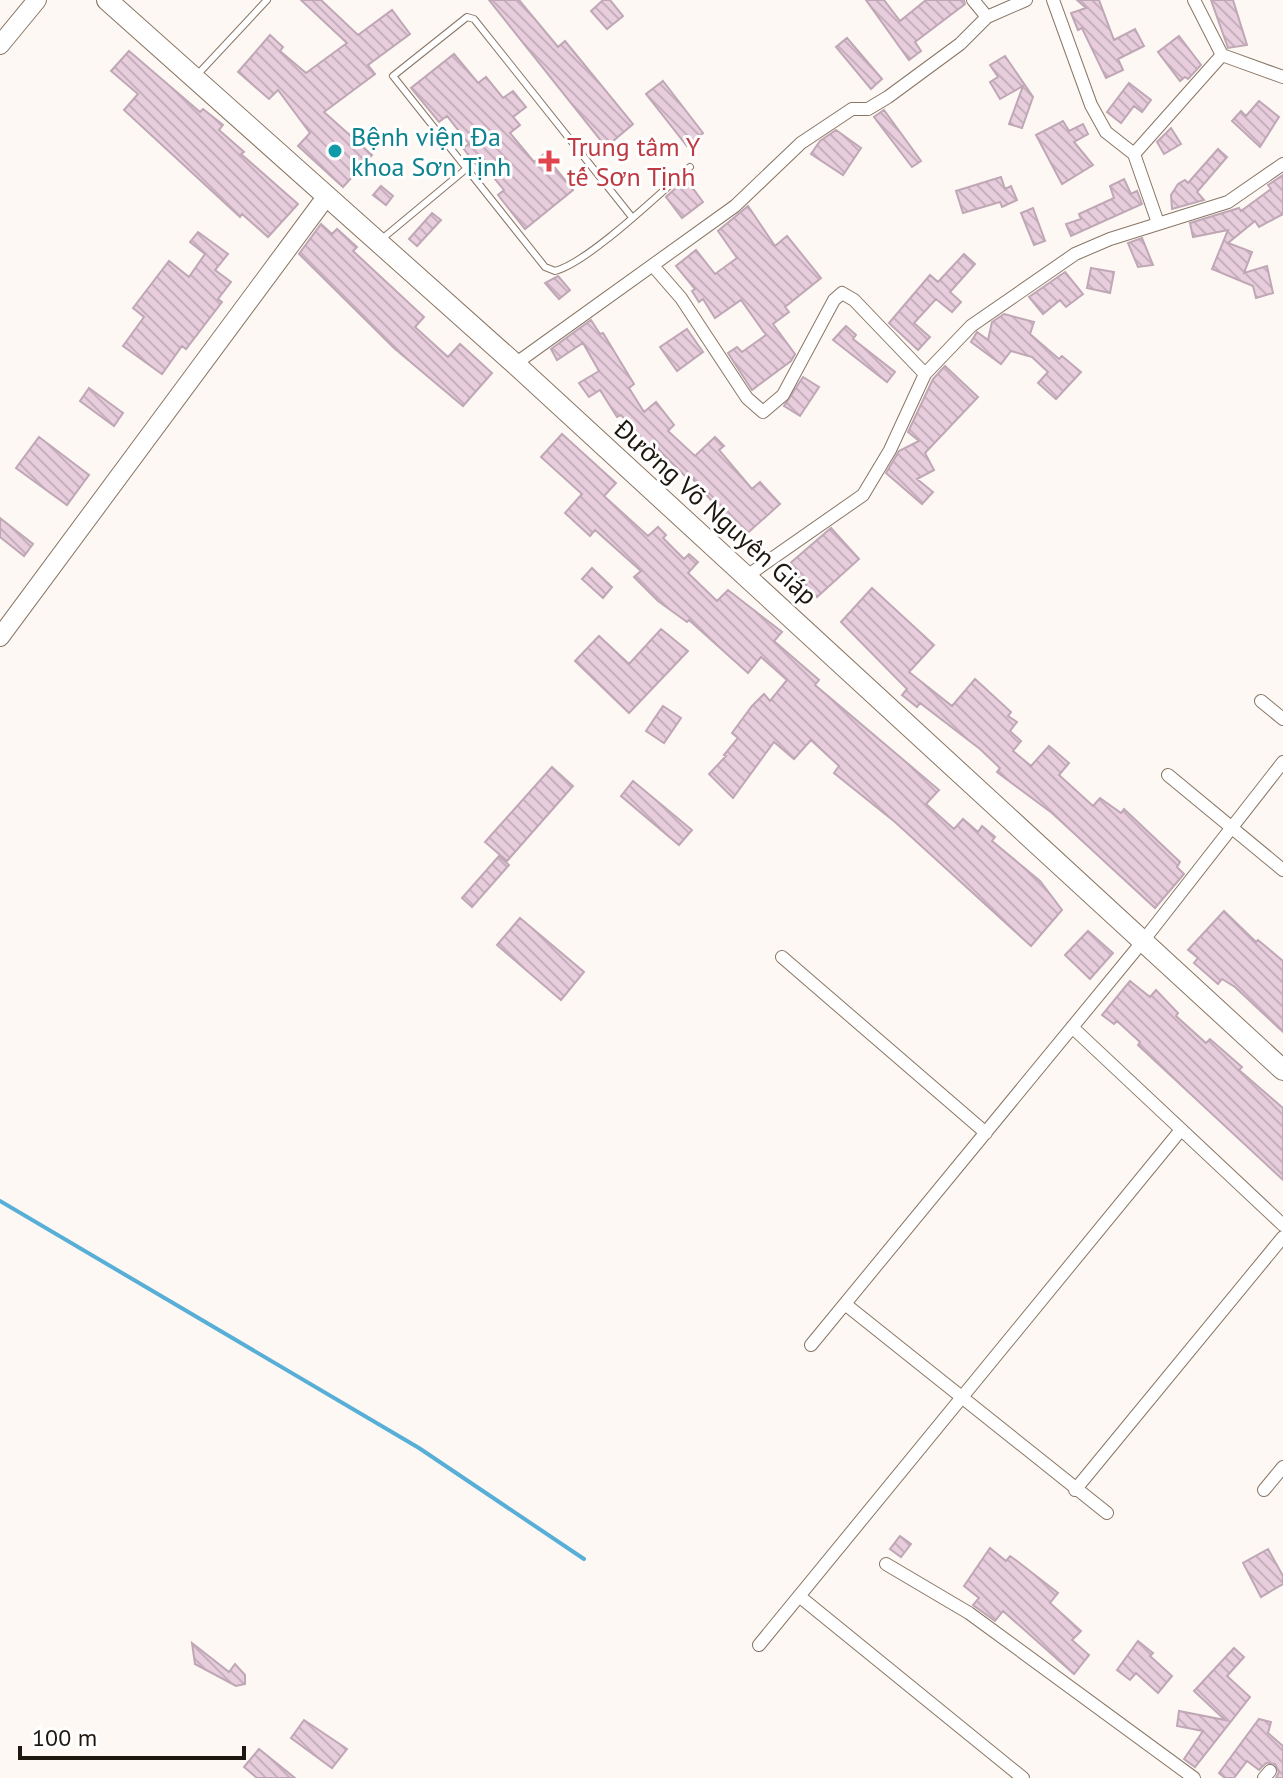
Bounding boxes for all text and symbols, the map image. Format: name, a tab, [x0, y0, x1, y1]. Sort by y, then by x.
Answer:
place label: Bệnh viện Đa khoa Sơn Tịnh	[351, 120, 511, 183]
place label: Trung tâm Y tế Sơn Tịnh	[567, 130, 701, 193]
marker: Bệnh viện Đa khoa Sơn Tịnh	[326, 142, 344, 160]
marker: Trung tâm Y tế Sơn Tịnh	[538, 150, 560, 172]
street label: Đường Võ Nguyên Giáp	[607, 412, 824, 612]
scale bar	[20, 1710, 244, 1760]
text: 100 m	[32, 1722, 97, 1753]

